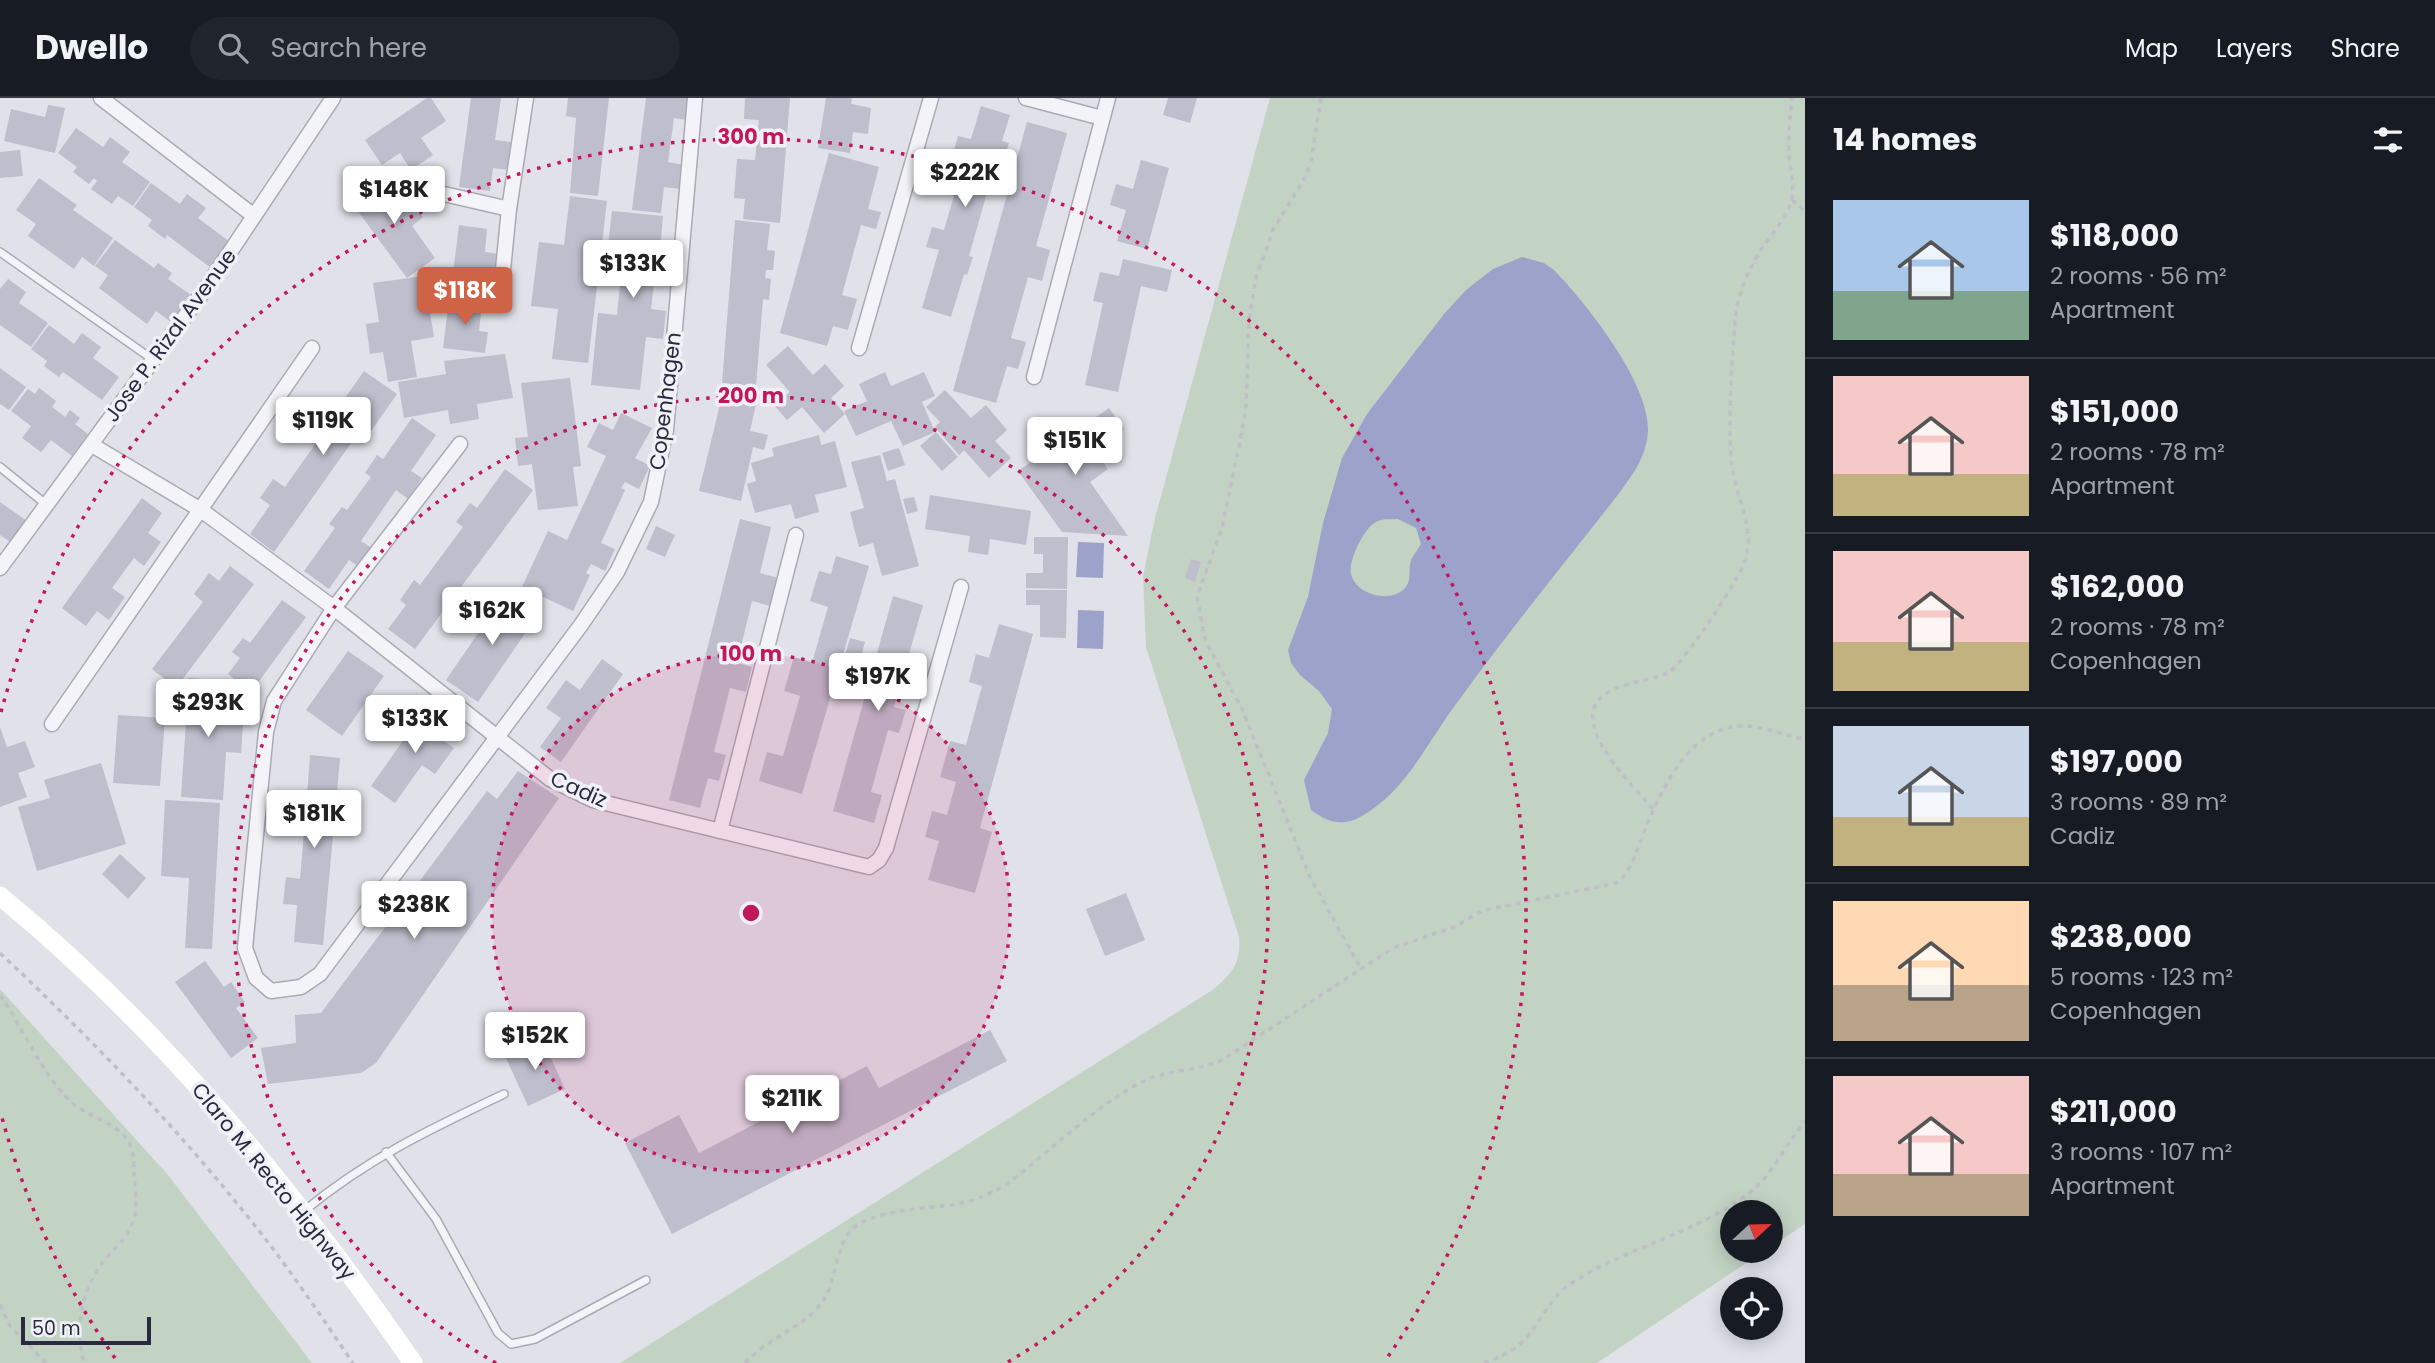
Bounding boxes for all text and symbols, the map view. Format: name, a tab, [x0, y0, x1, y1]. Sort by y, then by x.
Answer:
search box	[190, 17, 680, 80]
text: Dwello	[35, 24, 148, 71]
icon: search	[214, 29, 252, 67]
text: Search here	[270, 30, 427, 66]
text: Map	[2125, 32, 2178, 65]
text: Layers	[2216, 32, 2292, 65]
text: Share	[2330, 32, 2400, 65]
text: 14 homes	[1833, 118, 1977, 161]
icon: filters	[2369, 121, 2407, 159]
text: 300 m	[718, 122, 784, 151]
pin: $222K	[916, 150, 1014, 209]
text: $222K	[930, 156, 1000, 188]
pin: $148K	[345, 166, 443, 226]
text: $148K	[359, 173, 429, 205]
text: $118,000	[2050, 214, 2179, 257]
icon: home	[1889, 228, 1973, 312]
pin: $133K	[584, 240, 682, 300]
street label: Jose P. Rizal Avenue	[97, 242, 243, 428]
text: $133K	[599, 247, 667, 279]
text: 2 rooms · 56 m²	[2050, 260, 2227, 292]
pin: $118K	[416, 268, 514, 327]
text: $118K	[433, 274, 497, 306]
text: Apartment	[2050, 294, 2175, 326]
street label: Copenhagen	[642, 330, 688, 472]
text: 200 m	[718, 381, 784, 410]
text: $151,000	[2050, 390, 2179, 433]
pin: $119K	[274, 398, 372, 457]
text: $119K	[292, 404, 354, 436]
icon: home	[1889, 404, 1973, 488]
pin: $151K	[1026, 418, 1124, 477]
text: $151K	[1043, 424, 1107, 456]
text: 2 rooms · 78 m²	[2050, 436, 2225, 468]
text: Apartment	[2050, 470, 2175, 502]
text: $162,000	[2050, 565, 2185, 608]
icon: home	[1889, 579, 1973, 663]
pin: $162K	[443, 588, 541, 647]
text: $162K	[458, 594, 526, 626]
text: 2 rooms · 78 m²	[2050, 611, 2225, 643]
text: 100 m	[720, 639, 782, 668]
text: Copenhagen	[2050, 645, 2202, 677]
pin: $197K	[829, 654, 927, 713]
text: $197K	[845, 660, 911, 692]
pin: $293K	[159, 680, 257, 739]
text: $293K	[172, 686, 244, 718]
pin: $133K	[366, 696, 464, 755]
text: $133K	[381, 702, 449, 734]
text: $197,000	[2050, 740, 2183, 783]
icon: home	[1889, 754, 1973, 838]
street label: Cadiz	[546, 764, 612, 814]
text: 3 rooms · 89 m²	[2050, 786, 2227, 818]
pin: $181K	[265, 790, 363, 850]
text: $181K	[282, 797, 346, 829]
text: Cadiz	[2050, 820, 2115, 852]
pin: $238K	[365, 882, 463, 941]
text: $238K	[377, 888, 451, 920]
centre of rings	[739, 901, 763, 925]
text: $238,000	[2050, 915, 2192, 958]
icon: home	[1889, 929, 1973, 1013]
text: 5 rooms · 123 m²	[2050, 961, 2233, 993]
text: Copenhagen	[2050, 995, 2202, 1027]
pin: $152K	[486, 1012, 584, 1072]
text: $152K	[501, 1019, 569, 1051]
street label: Claro M. Recto Highway	[185, 1076, 363, 1286]
pin: $211K	[743, 1076, 841, 1135]
text: $211K	[761, 1082, 823, 1114]
text: $211,000	[2050, 1090, 2177, 1133]
icon: home	[1889, 1104, 1973, 1188]
text: 3 rooms · 107 m²	[2050, 1136, 2232, 1168]
text: Apartment	[2050, 1170, 2175, 1202]
north arrow	[1720, 1200, 1783, 1264]
map controls	[1720, 1200, 1783, 1340]
button: locate	[1720, 1277, 1783, 1340]
scale bar	[21, 1314, 150, 1346]
text: 50 m	[32, 1315, 81, 1342]

